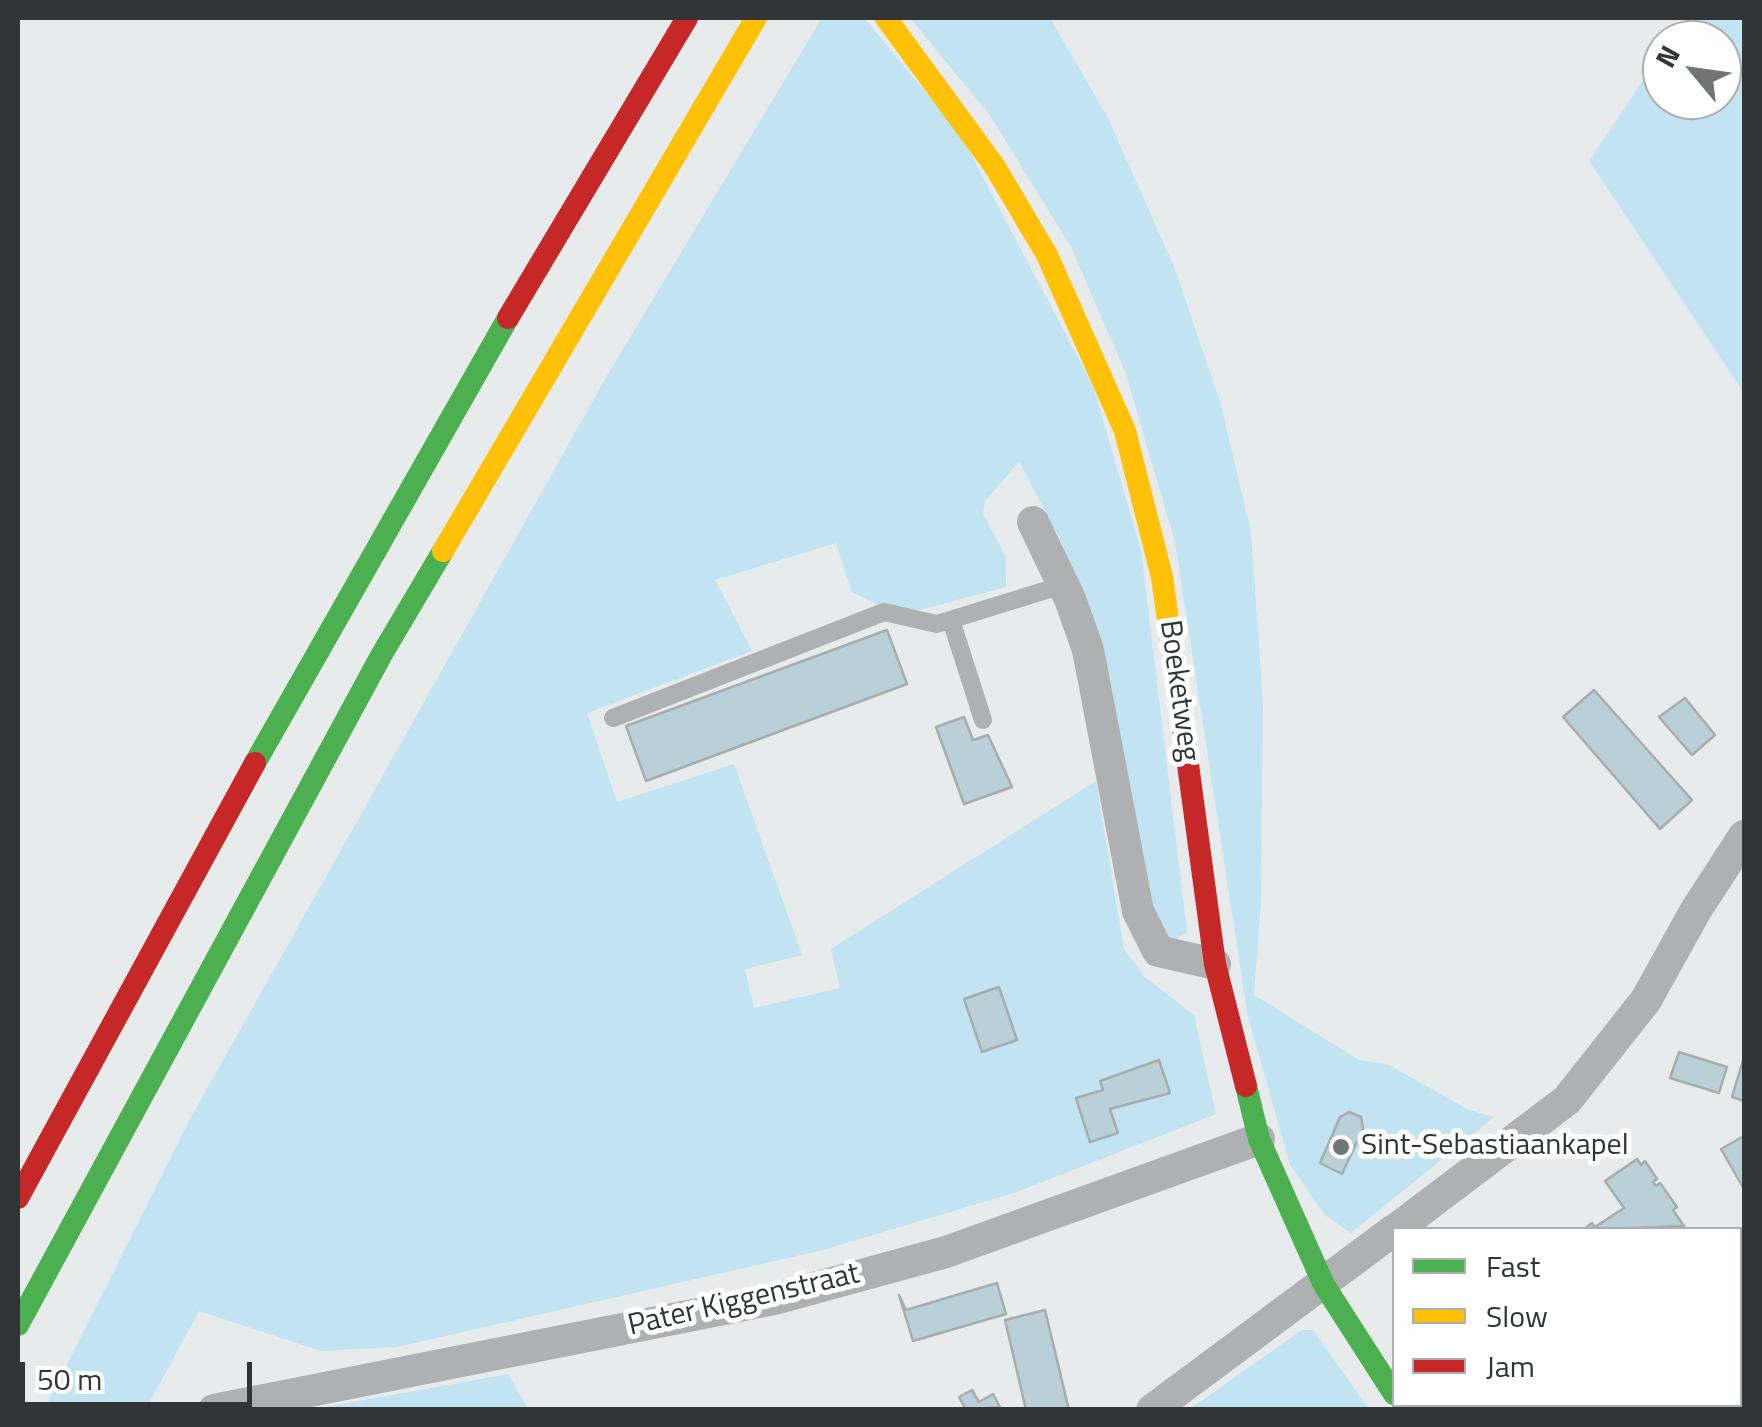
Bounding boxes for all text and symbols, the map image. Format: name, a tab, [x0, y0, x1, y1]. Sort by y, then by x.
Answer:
north arrow	[1642, 20, 1742, 120]
text: N	[1644, 37, 1691, 75]
street label: Boeketweg	[1150, 618, 1206, 764]
place label: Sint-Sebastiaankapel	[1361, 1129, 1629, 1165]
marker: Sint-Sebastiaankapel	[1330, 1136, 1352, 1158]
legend	[1392, 1227, 1742, 1407]
text: Fast	[1486, 1243, 1540, 1289]
street label: Pater Kiggenstraat	[625, 1257, 863, 1345]
text: Slow	[1486, 1293, 1548, 1339]
scale bar	[25, 1342, 258, 1404]
text: Jam	[1486, 1343, 1535, 1389]
text: 50 m	[37, 1356, 102, 1402]

